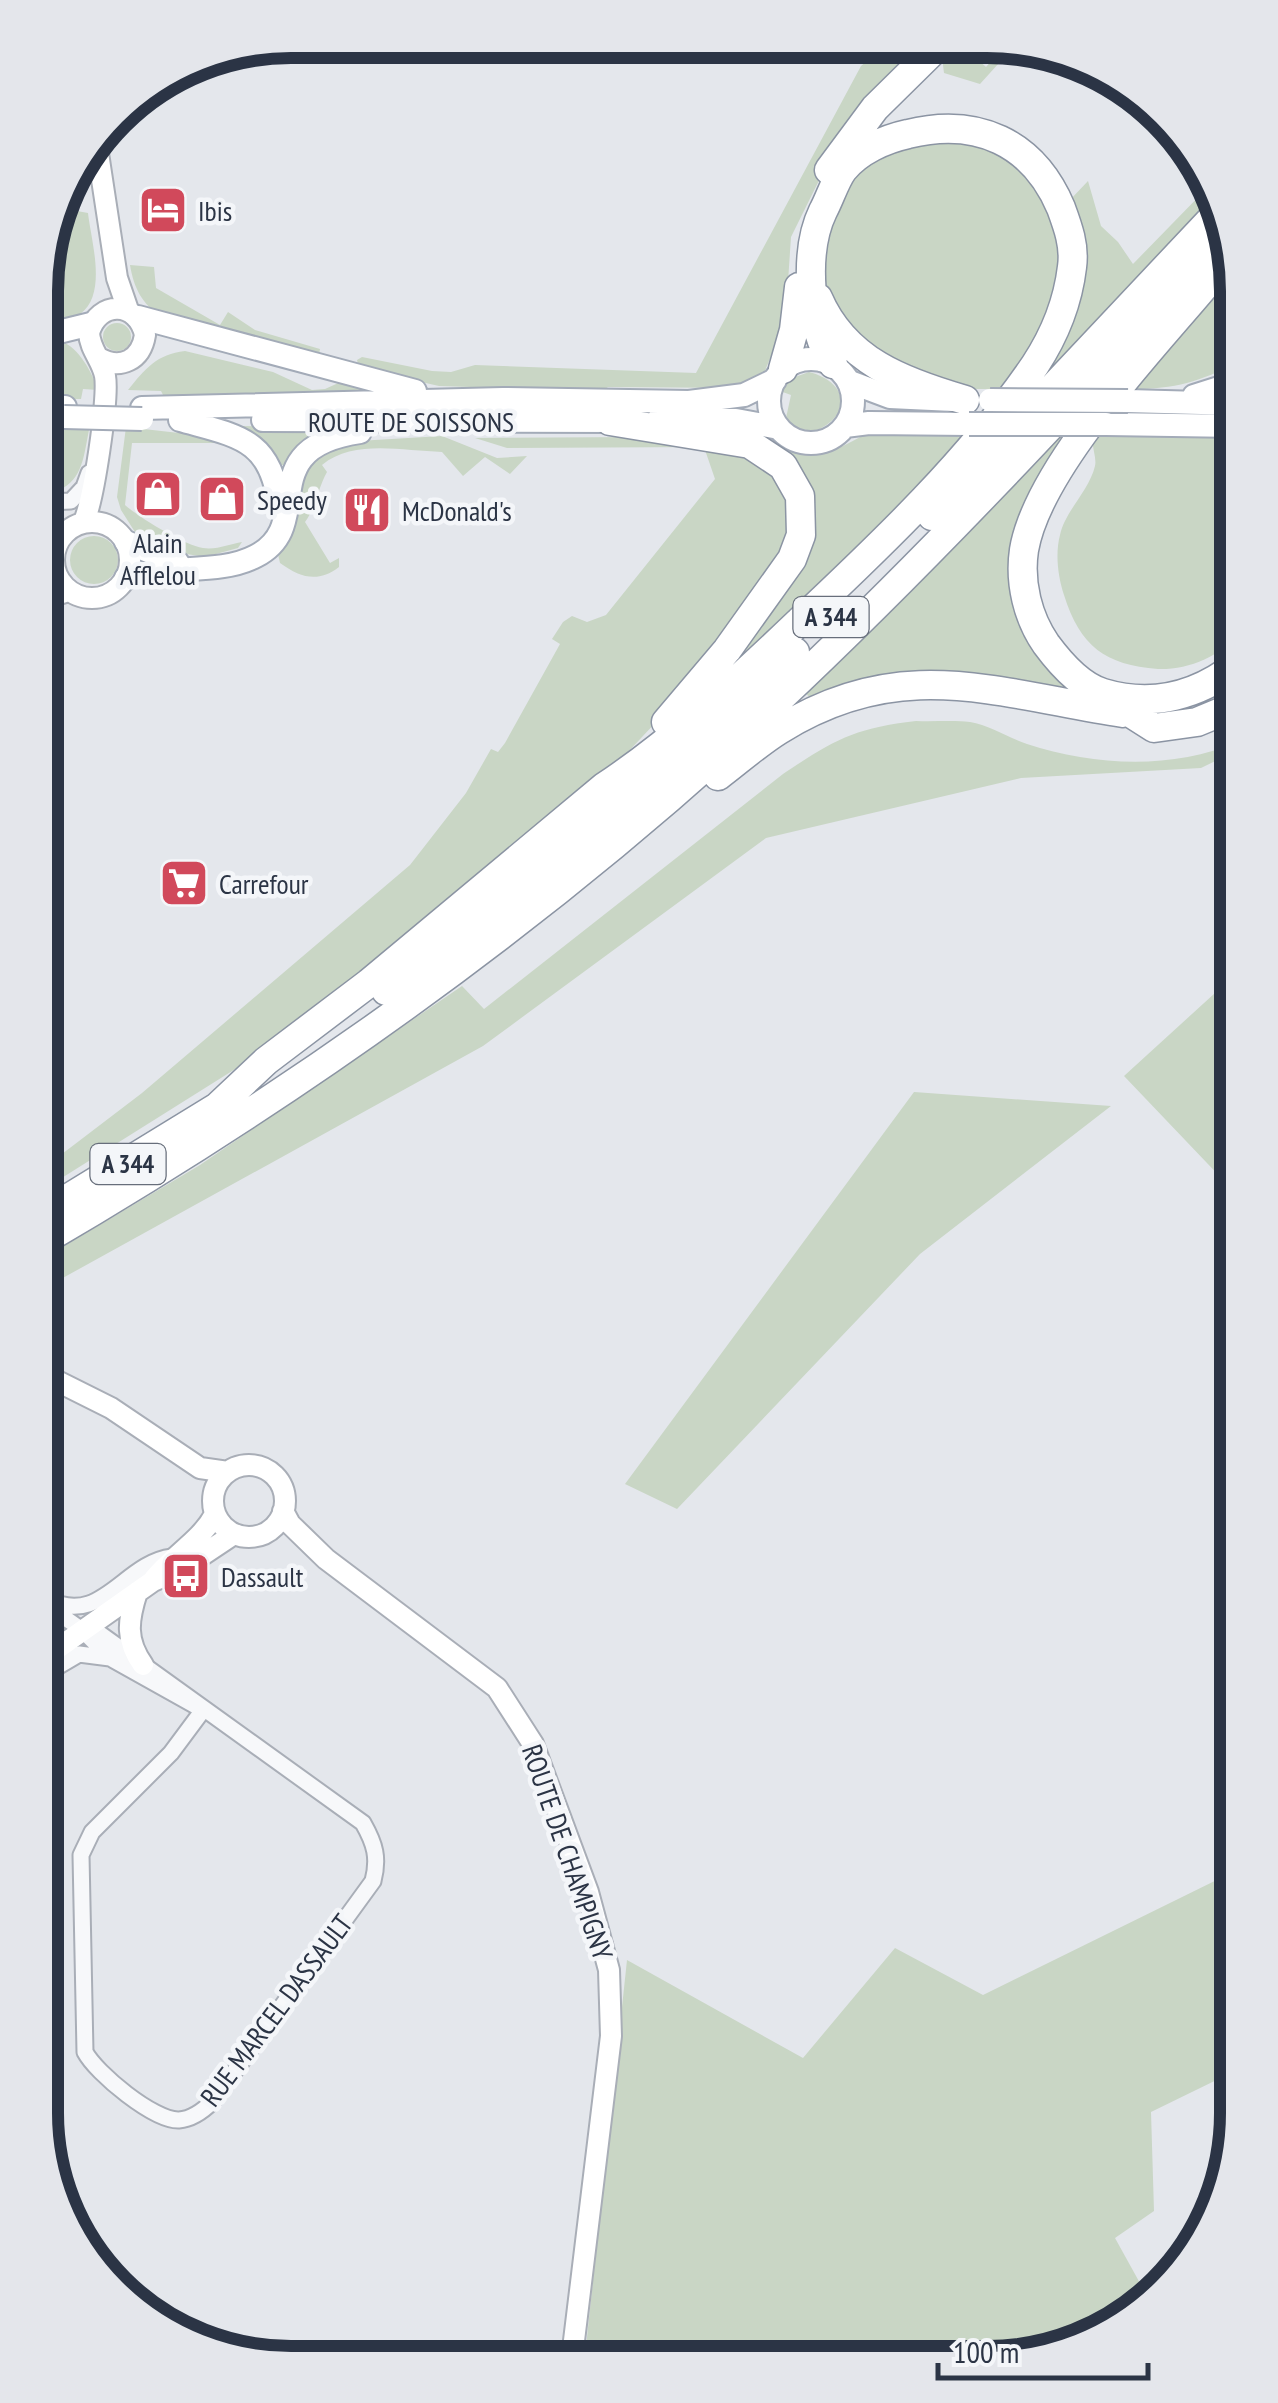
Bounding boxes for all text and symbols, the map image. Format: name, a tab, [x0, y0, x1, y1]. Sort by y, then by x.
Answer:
hotel icon: Ibis	[137, 184, 189, 236]
place label: Ibis	[198, 192, 232, 229]
street label: ROUTE DE SOISSONS	[308, 403, 514, 440]
shop icon: Alain Afflelou	[132, 468, 184, 520]
shop icon: Speedy	[196, 473, 248, 525]
place label: Speedy	[257, 481, 327, 518]
restaurant icon: McDonald's	[341, 484, 393, 536]
place label: McDonald's	[402, 492, 512, 529]
place label: Alain Afflelou	[120, 524, 196, 593]
road number: A 344	[794, 597, 868, 637]
supermarket icon: Carrefour	[158, 857, 210, 909]
place label: Carrefour	[219, 865, 309, 902]
road number: A 344	[90, 1144, 166, 1184]
bus stop icon: Dassault	[160, 1550, 212, 1602]
place label: Dassault	[221, 1558, 304, 1595]
street label: ROUTE DE CHAMPIGNY	[514, 1739, 622, 1965]
street label: RUE MARCEL DASSAULT	[192, 1906, 361, 2114]
scale bar	[938, 2318, 1148, 2380]
text: 100 m	[953, 2332, 1019, 2371]

